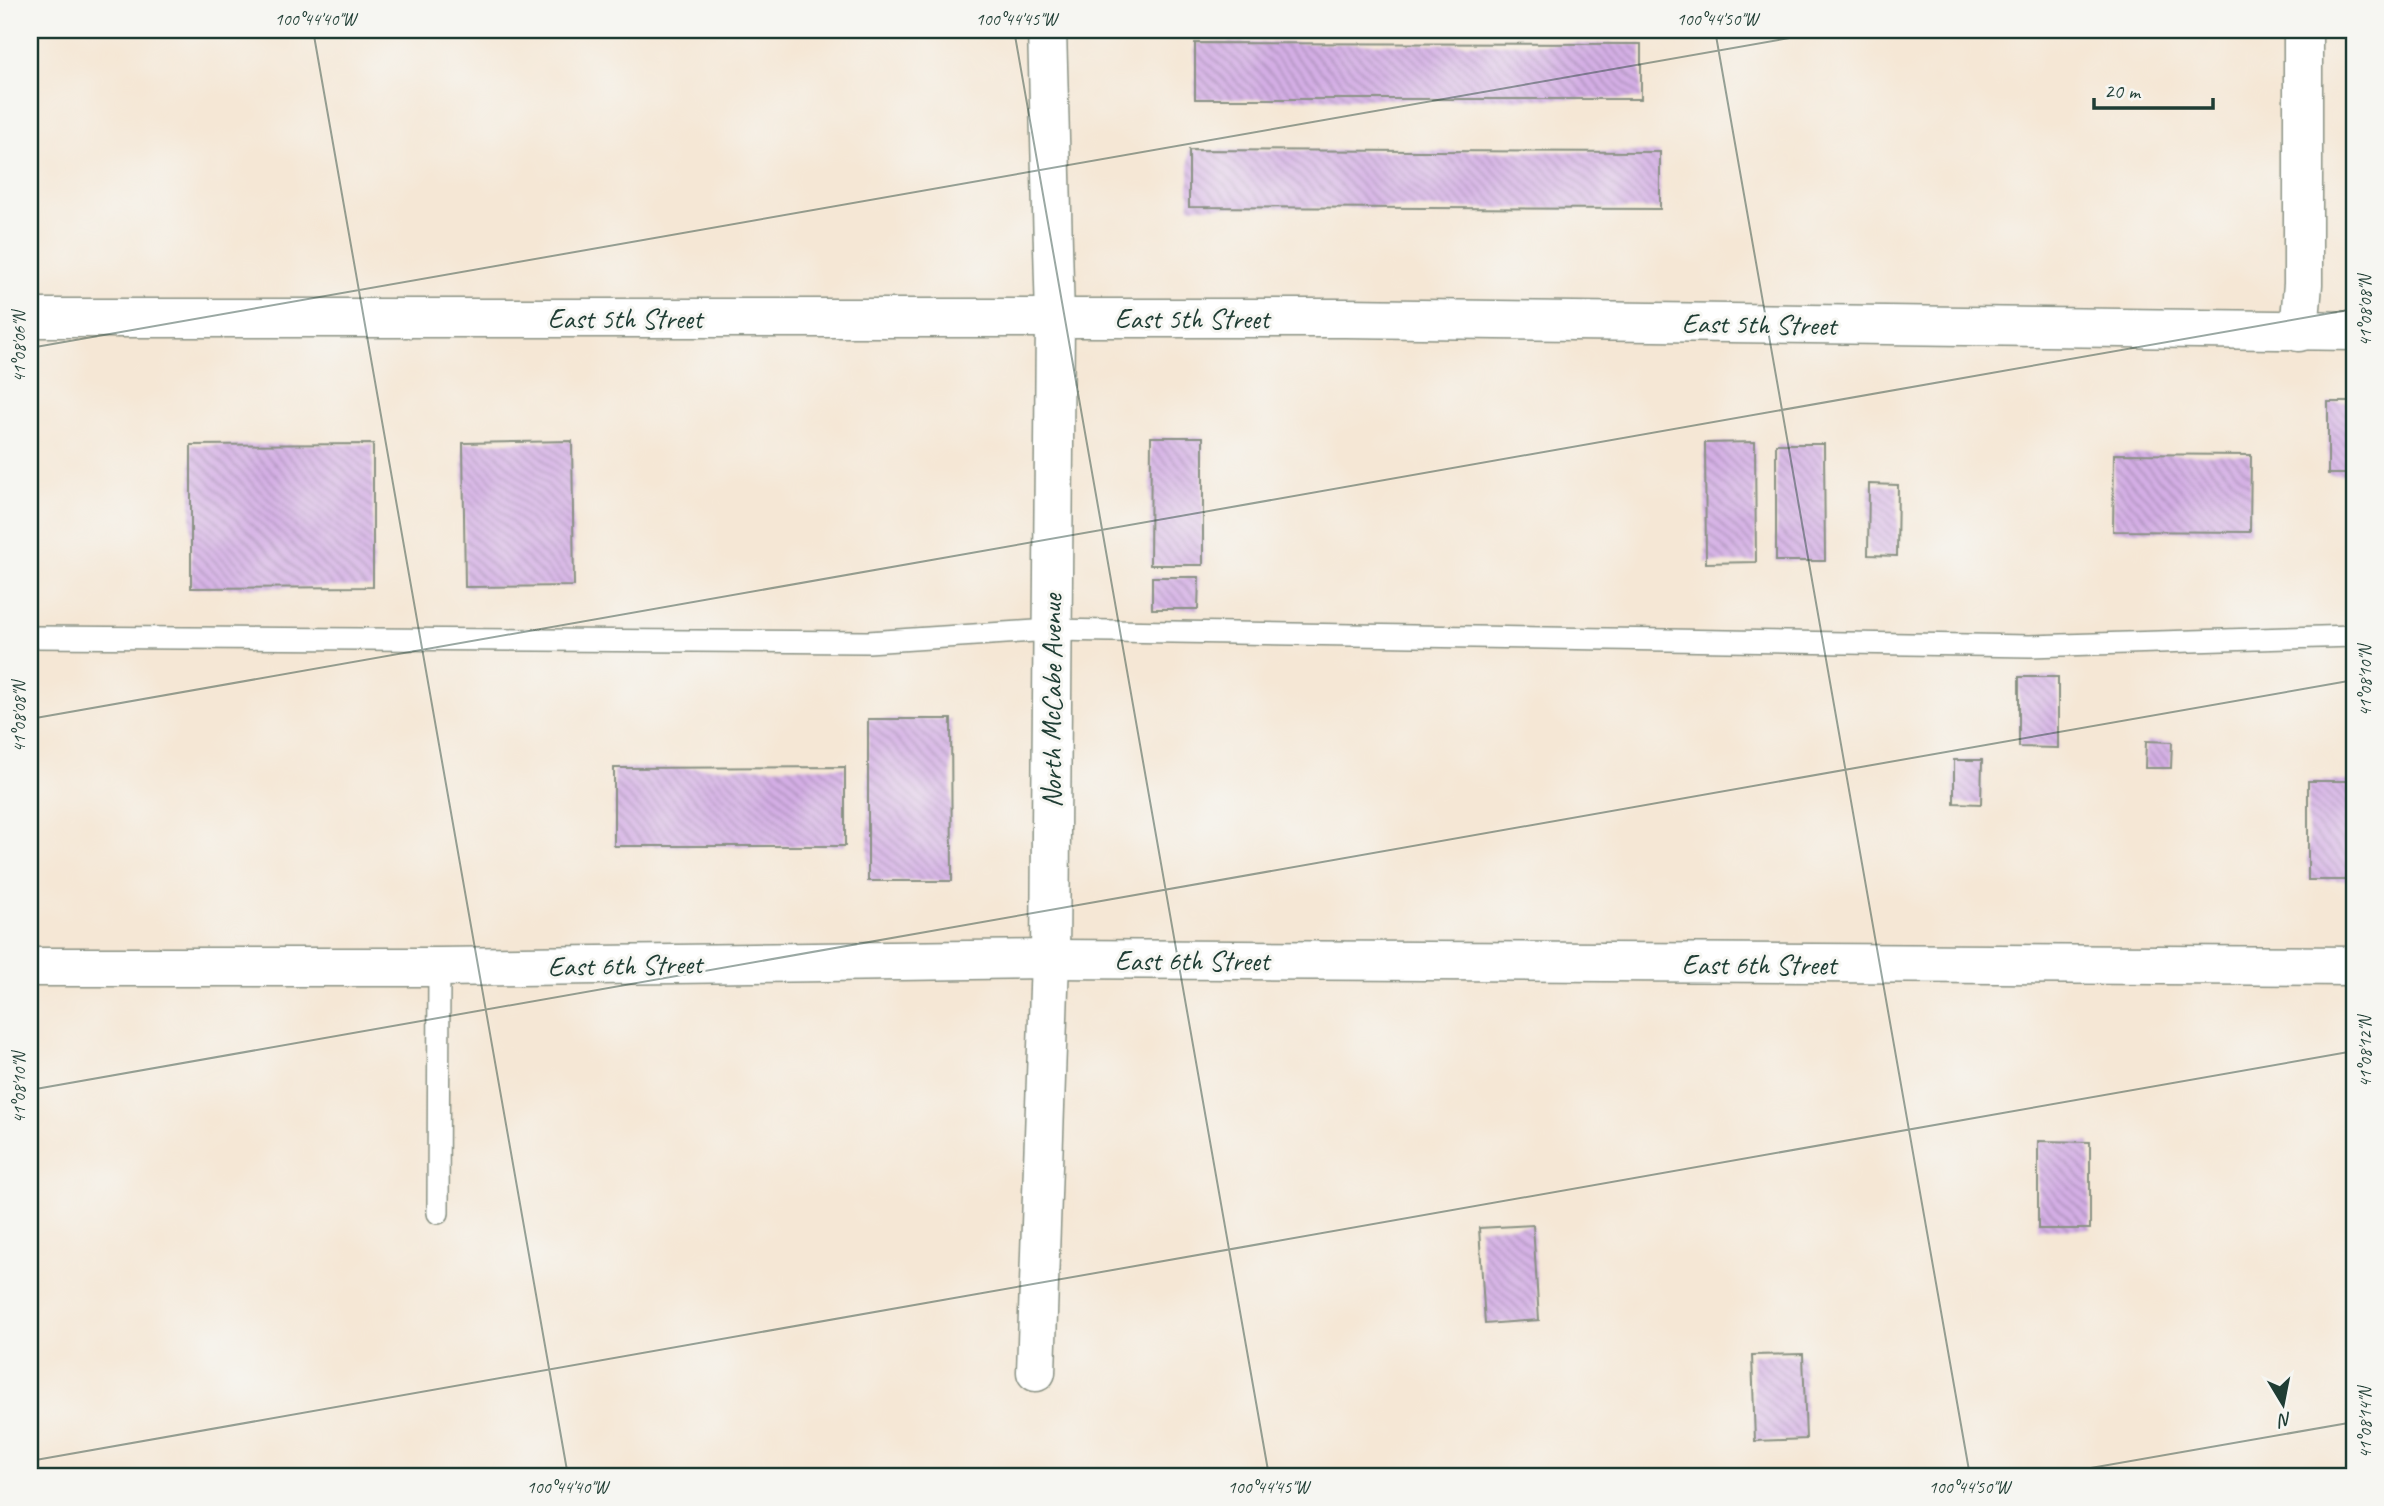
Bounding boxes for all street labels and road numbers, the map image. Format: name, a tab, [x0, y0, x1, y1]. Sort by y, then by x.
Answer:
street label: East 5th Street	[548, 301, 705, 336]
street label: East 5th Street	[1115, 301, 1272, 336]
street label: East 5th Street	[1681, 305, 1839, 343]
street label: North McCabe Avenue	[1034, 592, 1069, 808]
street label: East 6th Street	[1115, 943, 1272, 978]
street label: East 6th Street	[547, 946, 705, 984]
street label: East 6th Street	[1682, 947, 1839, 982]

